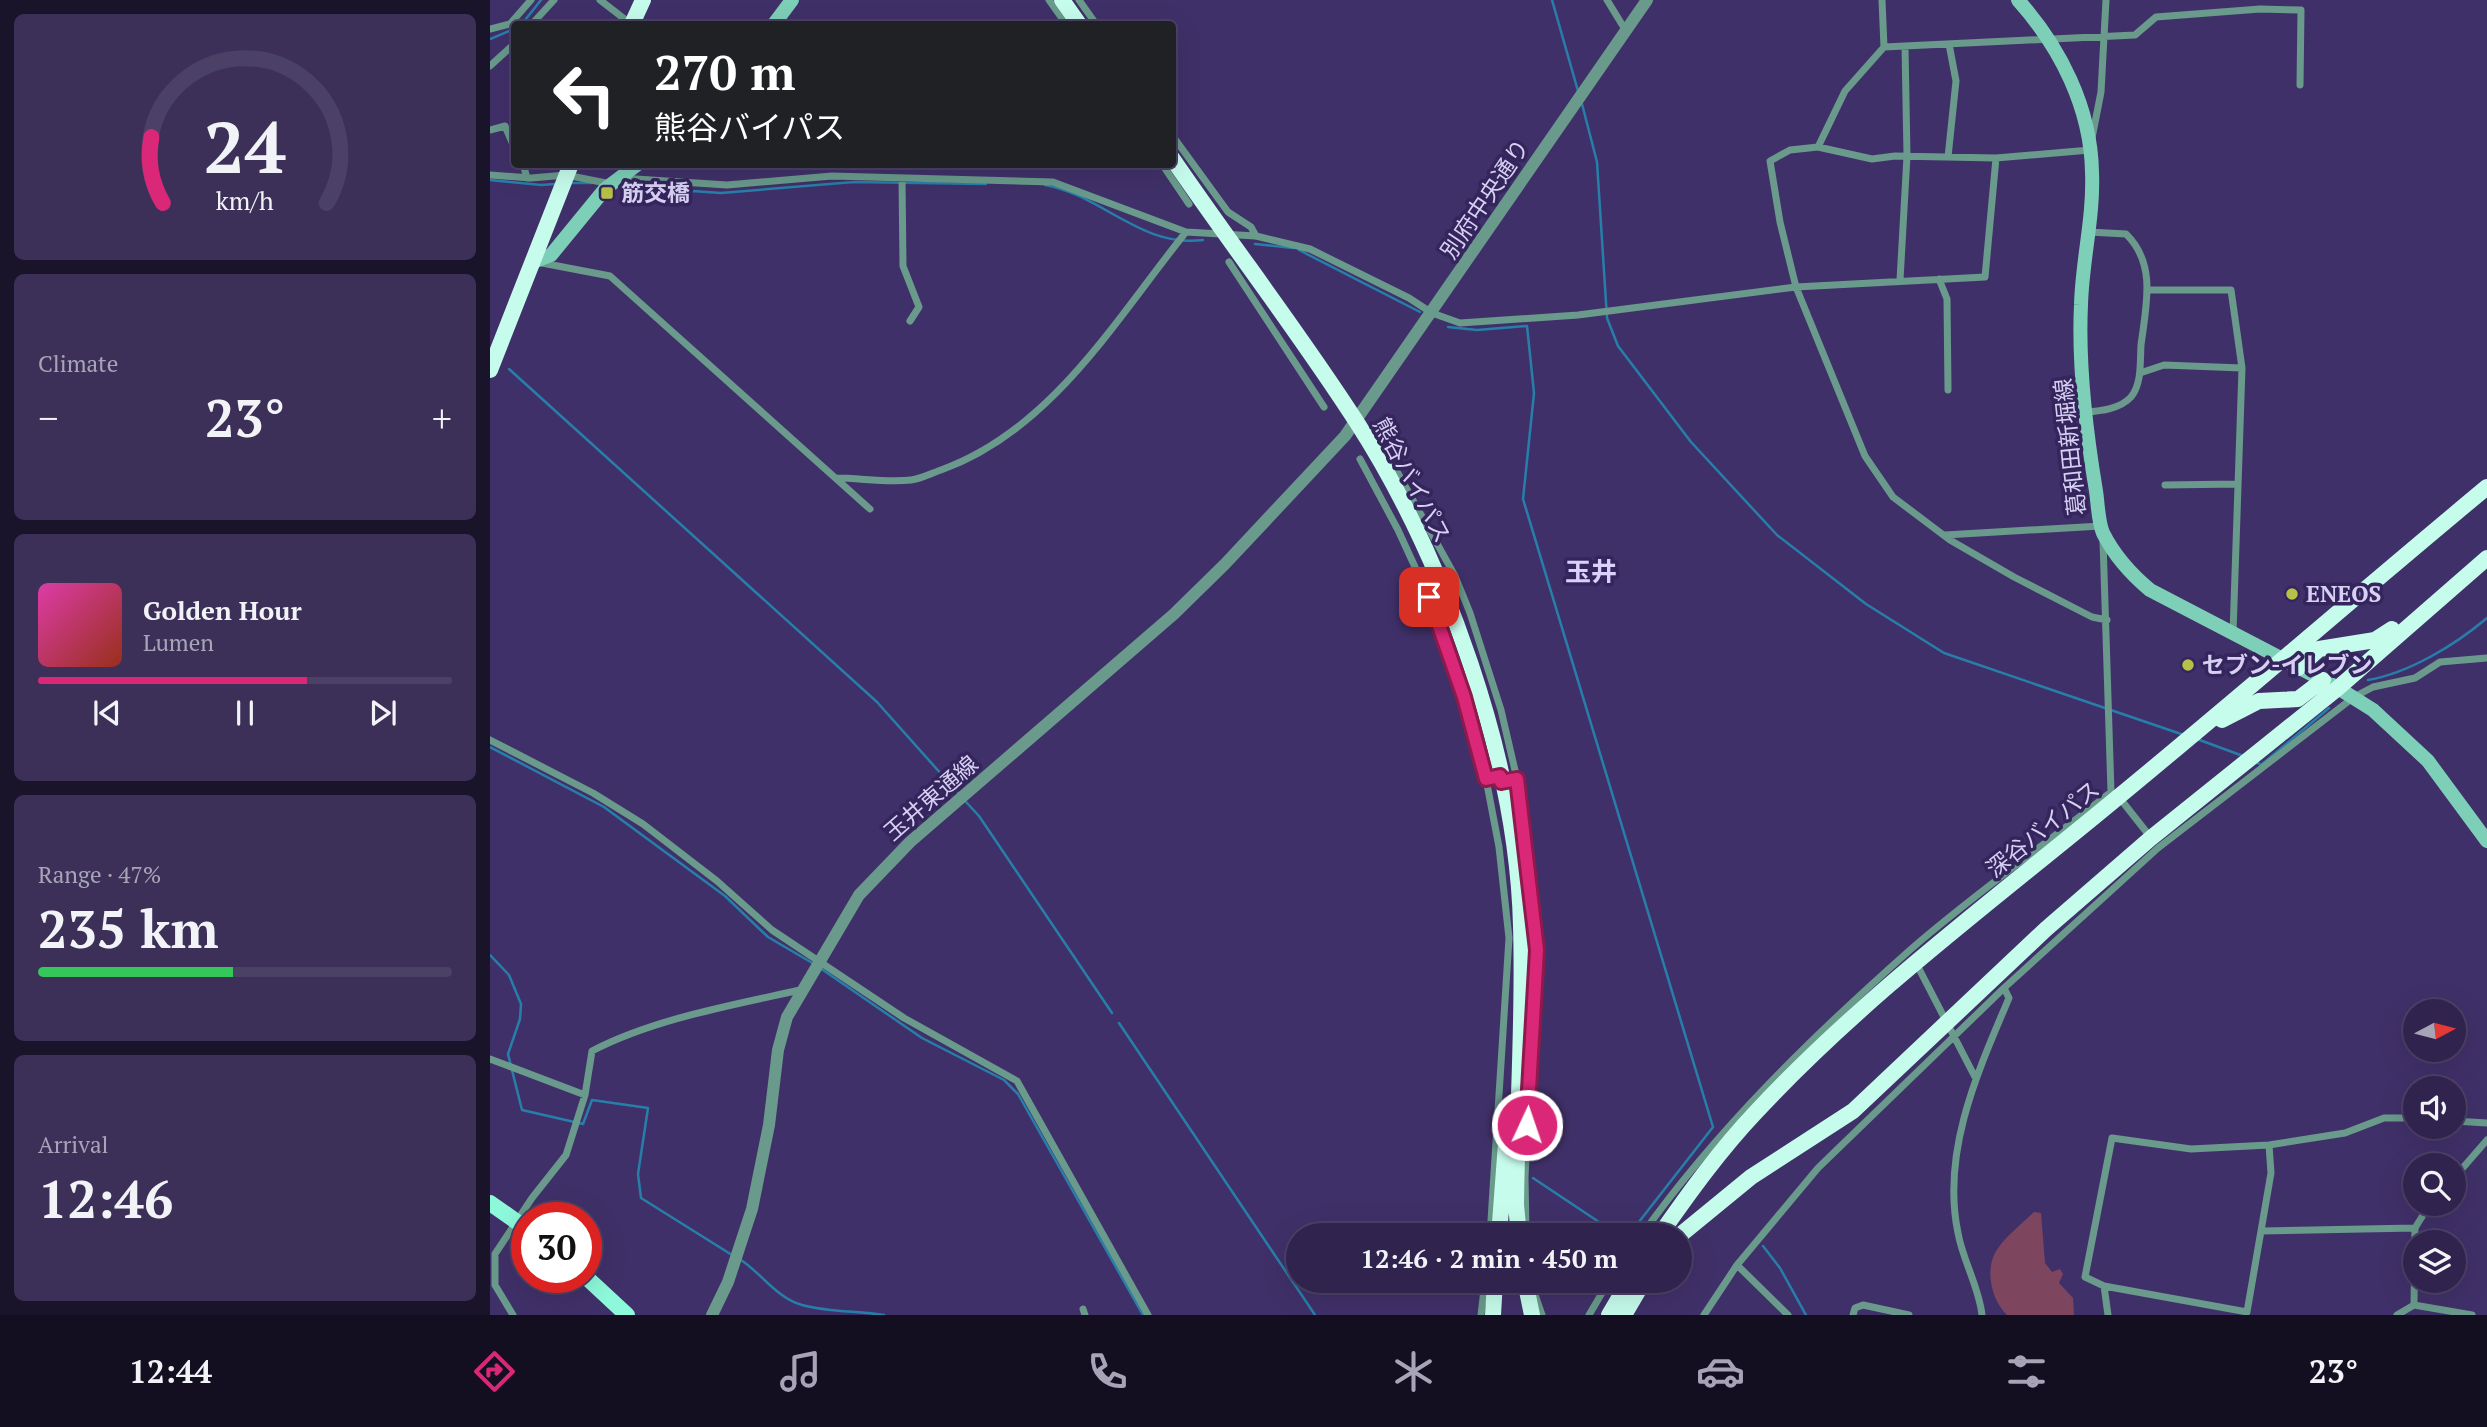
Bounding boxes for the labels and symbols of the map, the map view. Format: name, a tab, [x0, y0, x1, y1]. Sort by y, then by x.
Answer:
street label: 別府中央通り	[1433, 133, 1536, 265]
place label: 筋交橋	[621, 177, 690, 208]
marker: 筋交橋	[599, 185, 615, 201]
street label: 葛和田新堀線	[2047, 377, 2092, 517]
street label: 熊谷バイパス	[1366, 412, 1458, 548]
district label: 玉井	[1565, 554, 1617, 588]
pin	[1399, 567, 1459, 627]
place label: ENEOS	[2306, 578, 2381, 609]
marker: ENEOS	[2284, 586, 2300, 602]
place label: セブン-イレブン	[2202, 649, 2373, 680]
marker: セブン-イレブン	[2180, 657, 2196, 673]
street label: 玉井東通線	[877, 748, 984, 847]
street label: 深谷バイパス	[1979, 773, 2106, 884]
north arrow	[2403, 999, 2466, 1062]
position arrow	[1490, 1088, 1564, 1162]
speed limit sign: 30	[511, 1202, 602, 1293]

